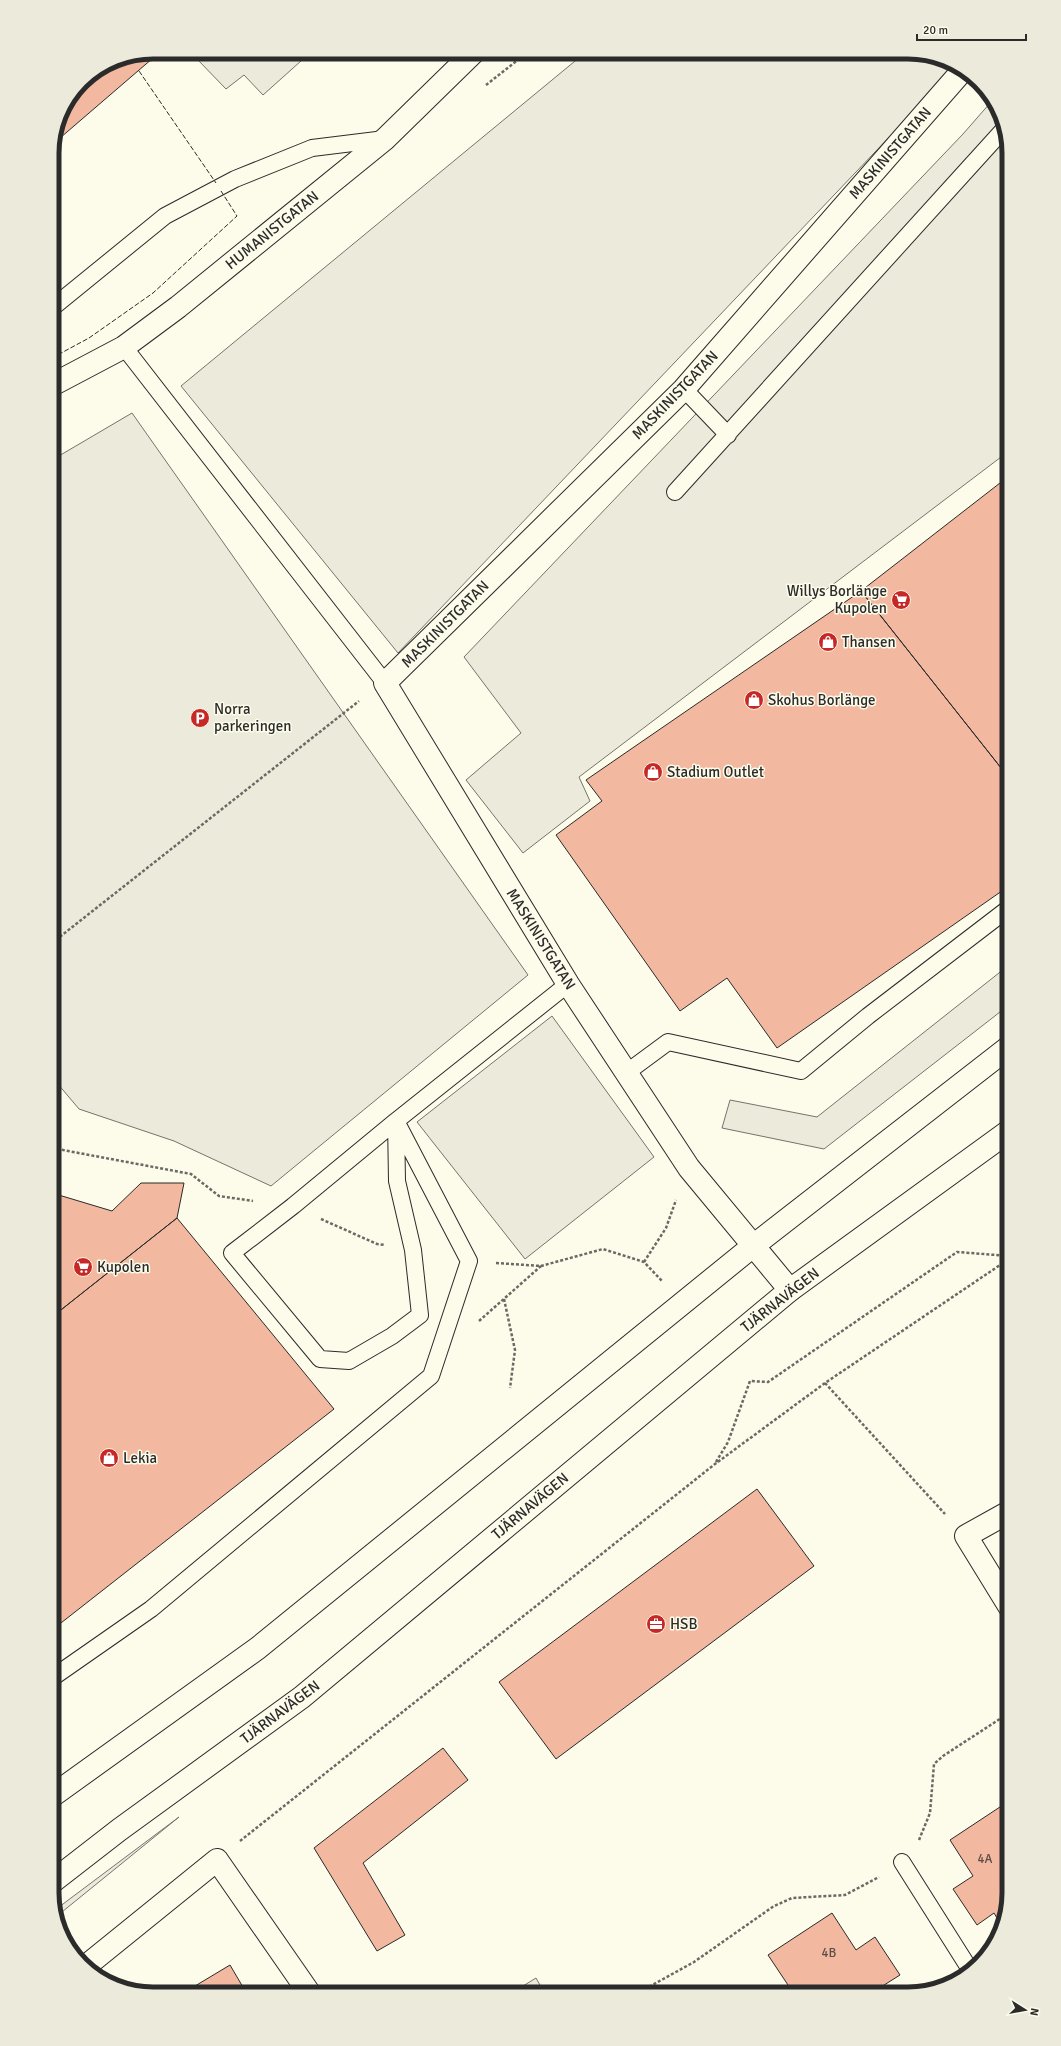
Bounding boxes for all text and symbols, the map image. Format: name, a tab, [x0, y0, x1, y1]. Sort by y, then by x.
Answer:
scale bar	[917, 16, 1026, 42]
text: 20 m	[923, 23, 948, 38]
street label: MASKINISTGATAN	[845, 103, 935, 203]
street label: HUMANISTGATAN	[222, 187, 322, 273]
street label: MASKINISTGATAN	[628, 347, 722, 443]
street label: MASKINISTGATAN	[398, 577, 492, 671]
place label: Willys Borlänge Kupolen	[787, 582, 887, 617]
supermarket icon: Willys Borlänge Kupolen	[890, 589, 912, 611]
shop icon: Thansen	[817, 631, 839, 653]
place label: Thansen	[842, 633, 896, 651]
shop icon: Skohus Borlänge	[743, 689, 765, 711]
place label: Skohus Borlänge	[768, 691, 876, 709]
place label: Norra parkeringen	[214, 700, 291, 735]
parking icon: Norra parkeringen	[189, 707, 211, 729]
shop icon: Stadium Outlet	[642, 761, 664, 783]
place label: Stadium Outlet	[667, 763, 764, 781]
street label: MASKINISTGATAN	[503, 885, 579, 993]
supermarket icon: Kupolen	[72, 1256, 94, 1278]
place label: Kupolen	[97, 1258, 150, 1276]
street label: TJÄRNAVÄGEN	[737, 1264, 823, 1336]
shop icon: Lekia	[98, 1447, 120, 1469]
place label: Lekia	[123, 1449, 157, 1467]
street label: TJÄRNAVÄGEN	[488, 1469, 572, 1543]
office icon: HSB	[645, 1613, 667, 1635]
place label: HSB	[670, 1615, 698, 1633]
street label: TJÄRNAVÄGEN	[237, 1676, 323, 1748]
house number: 4A	[978, 1851, 993, 1867]
house number: 4B	[822, 1945, 837, 1961]
north arrow	[1005, 1990, 1045, 2030]
text: N	[1027, 2007, 1041, 2017]

